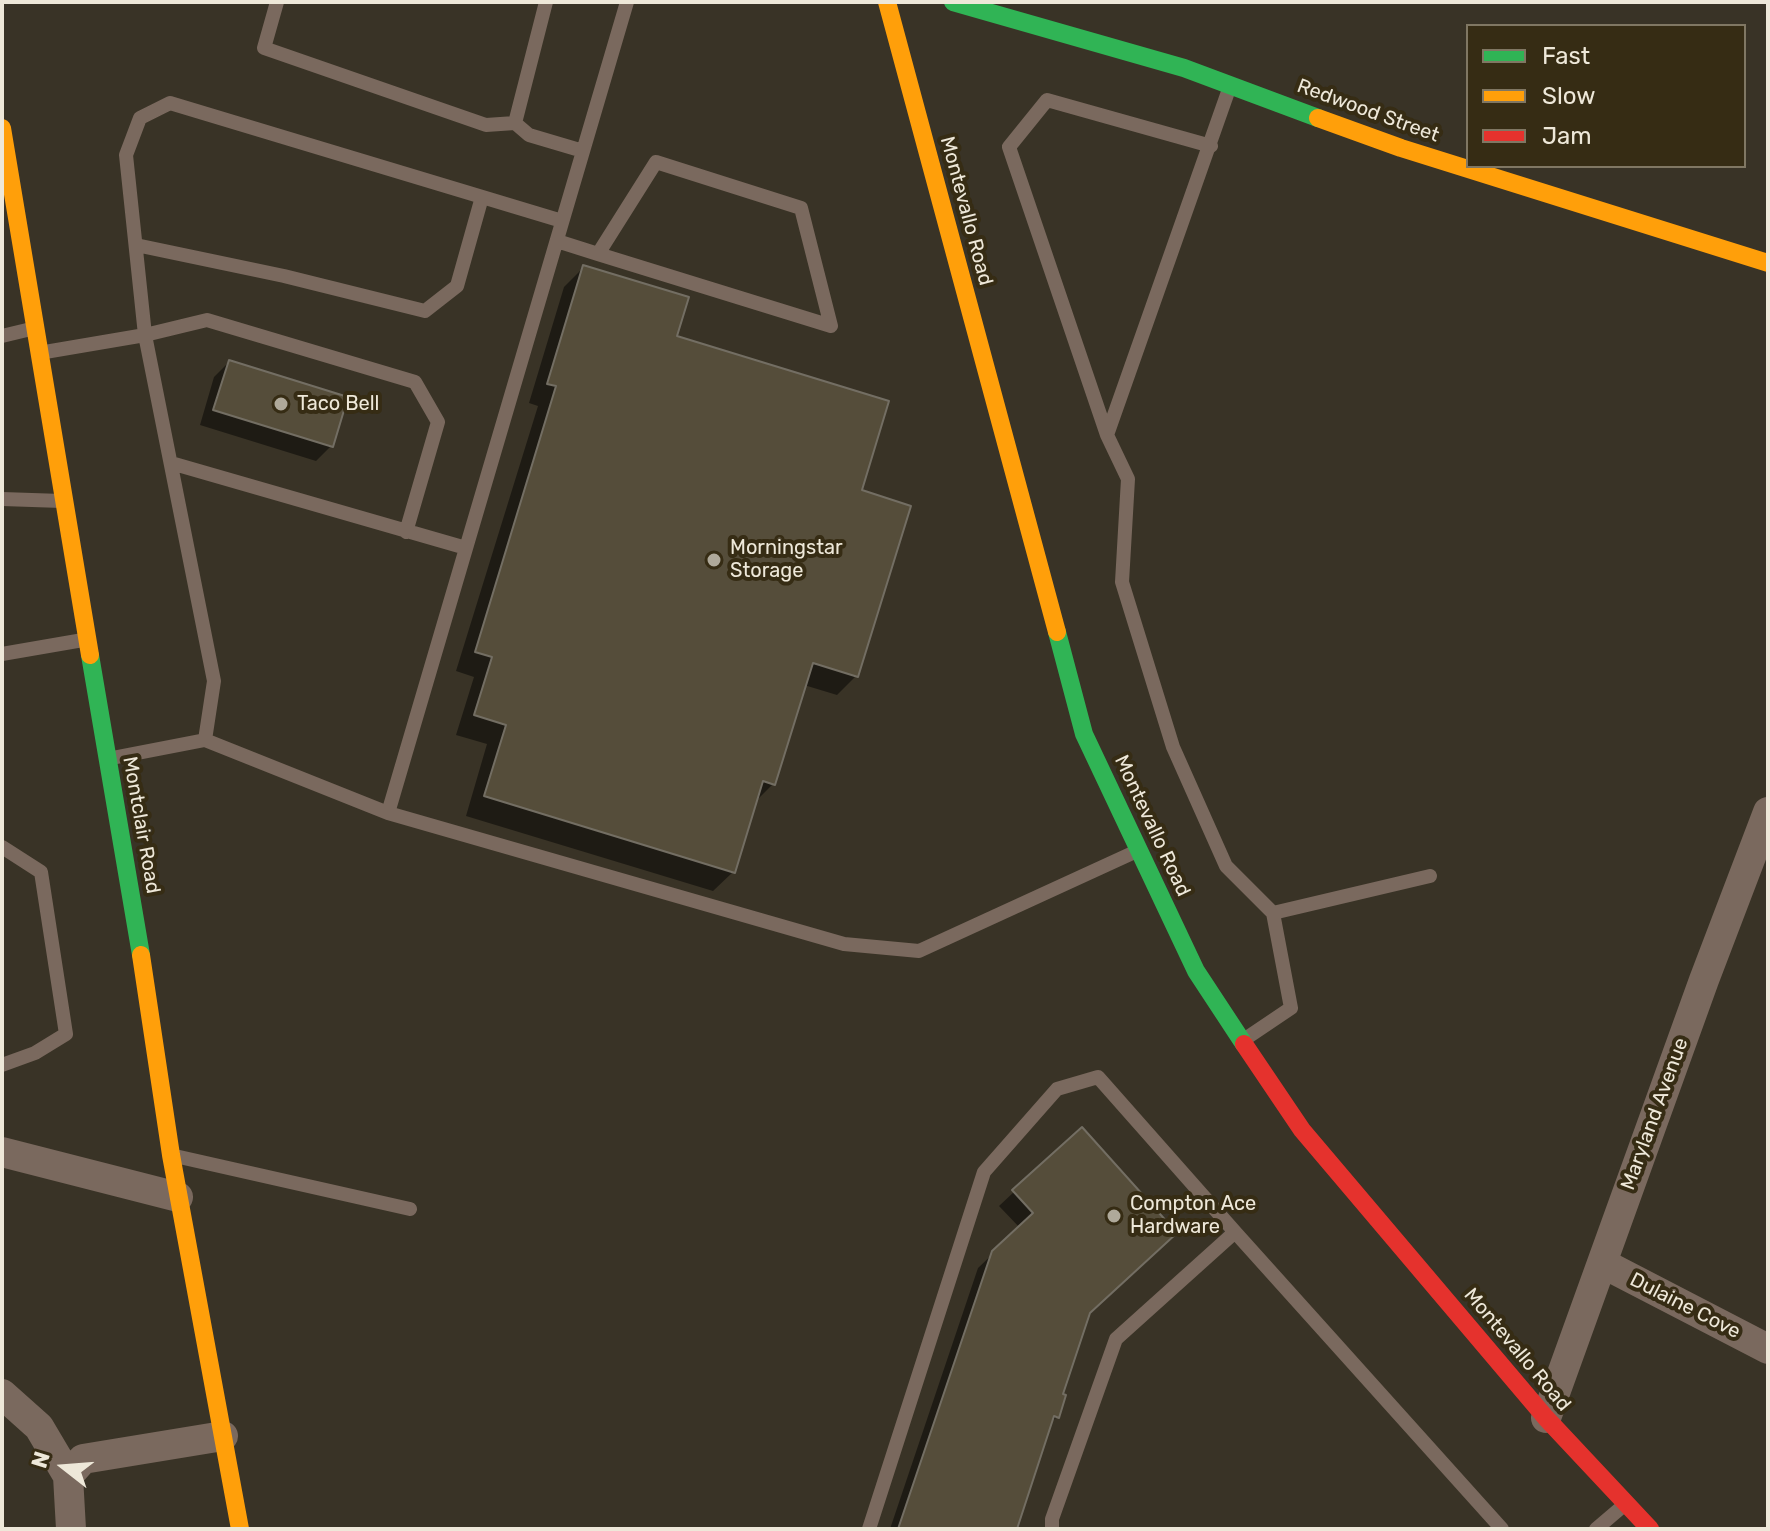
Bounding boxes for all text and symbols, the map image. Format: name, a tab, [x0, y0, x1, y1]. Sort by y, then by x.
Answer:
legend	[1466, 24, 1746, 168]
text: Fast	[1542, 42, 1590, 70]
street label: Redwood Street	[1294, 74, 1442, 148]
text: Slow	[1542, 82, 1595, 110]
text: Jam	[1542, 122, 1592, 150]
street label: Montevallo Road	[935, 134, 997, 288]
place label: Taco Bell	[297, 392, 379, 416]
marker: Taco Bell	[272, 395, 290, 413]
place label: Morningstar Storage	[730, 536, 843, 583]
marker: Morningstar Storage	[705, 551, 723, 569]
street label: Montevallo Road	[1109, 752, 1195, 900]
street label: Montclair Road	[117, 755, 165, 895]
street label: Maryland Avenue	[1616, 1035, 1694, 1193]
place label: Compton Ace Hardware	[1130, 1192, 1256, 1239]
marker: Compton Ace Hardware	[1105, 1207, 1123, 1225]
street label: Dulaine Cove	[1626, 1268, 1744, 1344]
street label: Montevallo Road	[1459, 1284, 1575, 1416]
north arrow	[24, 1427, 104, 1507]
text: N	[25, 1448, 56, 1471]

